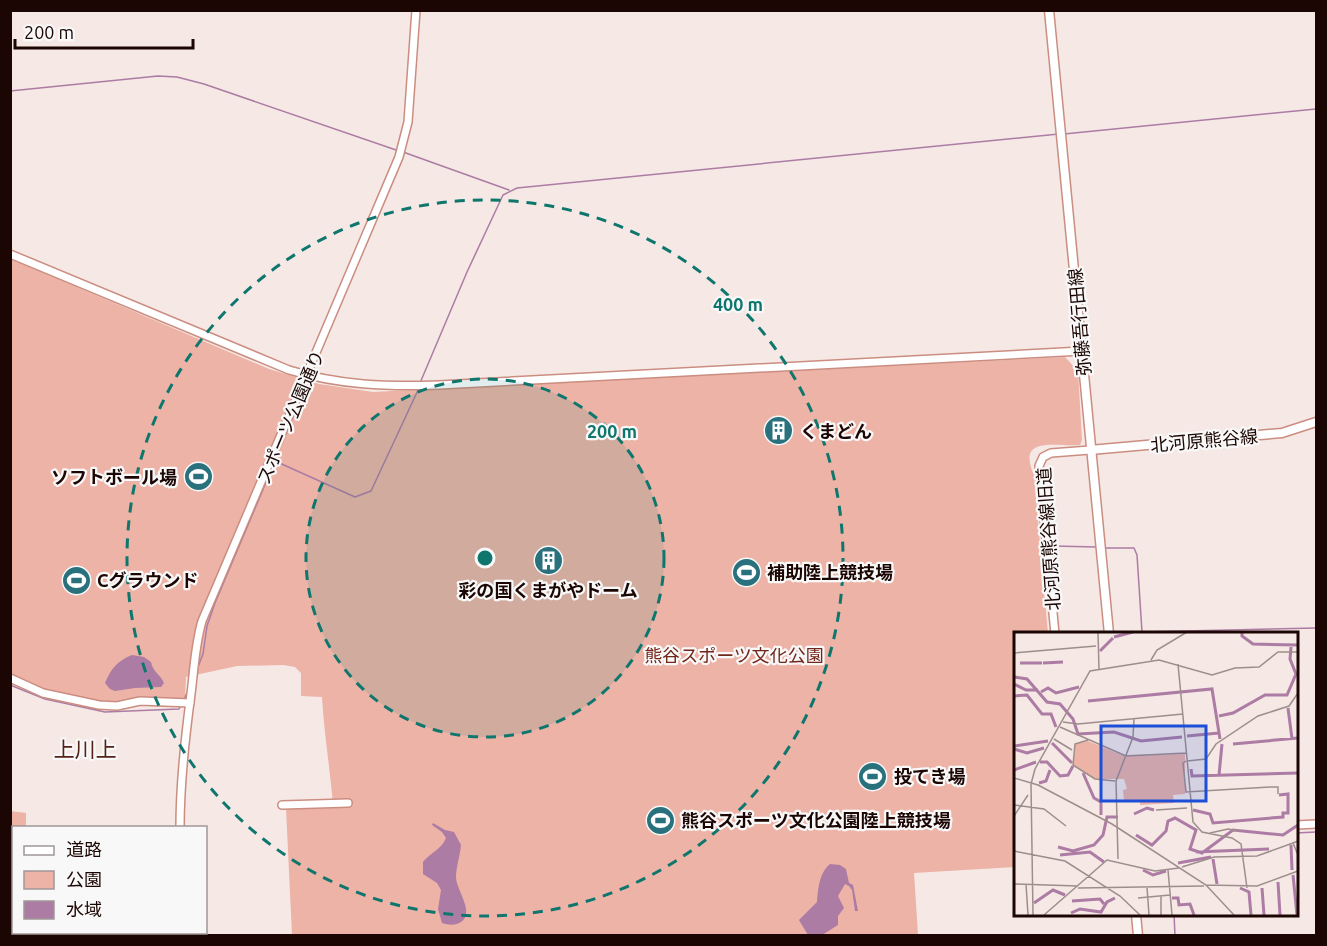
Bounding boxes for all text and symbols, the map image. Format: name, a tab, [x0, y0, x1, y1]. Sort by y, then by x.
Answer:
scale bar	[15, 12, 194, 50]
text: 200 m	[24, 22, 74, 42]
street label: 弥藤吾行田線	[1064, 267, 1094, 377]
text: 400 m	[713, 294, 763, 314]
street label: スポーツ公園通り	[253, 347, 327, 487]
building icon: くまどん	[763, 415, 795, 447]
text: 200 m	[587, 421, 637, 441]
place label: くまどん	[800, 421, 872, 441]
street label: 北河原熊谷線	[1149, 425, 1259, 455]
sports icon: ソフトボール場	[182, 461, 214, 493]
street label: 北河原熊谷線旧道	[1033, 466, 1063, 612]
place label: ソフトボール場	[51, 467, 177, 487]
building icon: 彩の国くまがやドーム	[532, 545, 564, 577]
centre of rings	[475, 548, 495, 568]
sports icon: 補助陸上競技場	[730, 556, 762, 588]
place label: 補助陸上競技場	[767, 562, 893, 582]
sports icon: Cグラウンド	[60, 564, 92, 596]
place label: Cグラウンド	[97, 570, 199, 590]
place label: 彩の国くまがやドーム	[458, 580, 638, 600]
inset map	[1014, 632, 1297, 916]
park label: 熊谷スポーツ文化公園	[644, 645, 824, 665]
district label: 上川上	[54, 737, 117, 761]
sports icon: 投てき場	[857, 760, 889, 792]
place label: 投てき場	[894, 766, 965, 786]
sports icon: 熊谷スポーツ文化公園陸上競技場	[644, 804, 676, 836]
place label: 熊谷スポーツ文化公園陸上競技場	[681, 810, 951, 830]
legend	[12, 826, 207, 934]
text: 道路	[66, 839, 102, 859]
text: 公園	[66, 869, 102, 889]
text: 水域	[66, 899, 102, 919]

